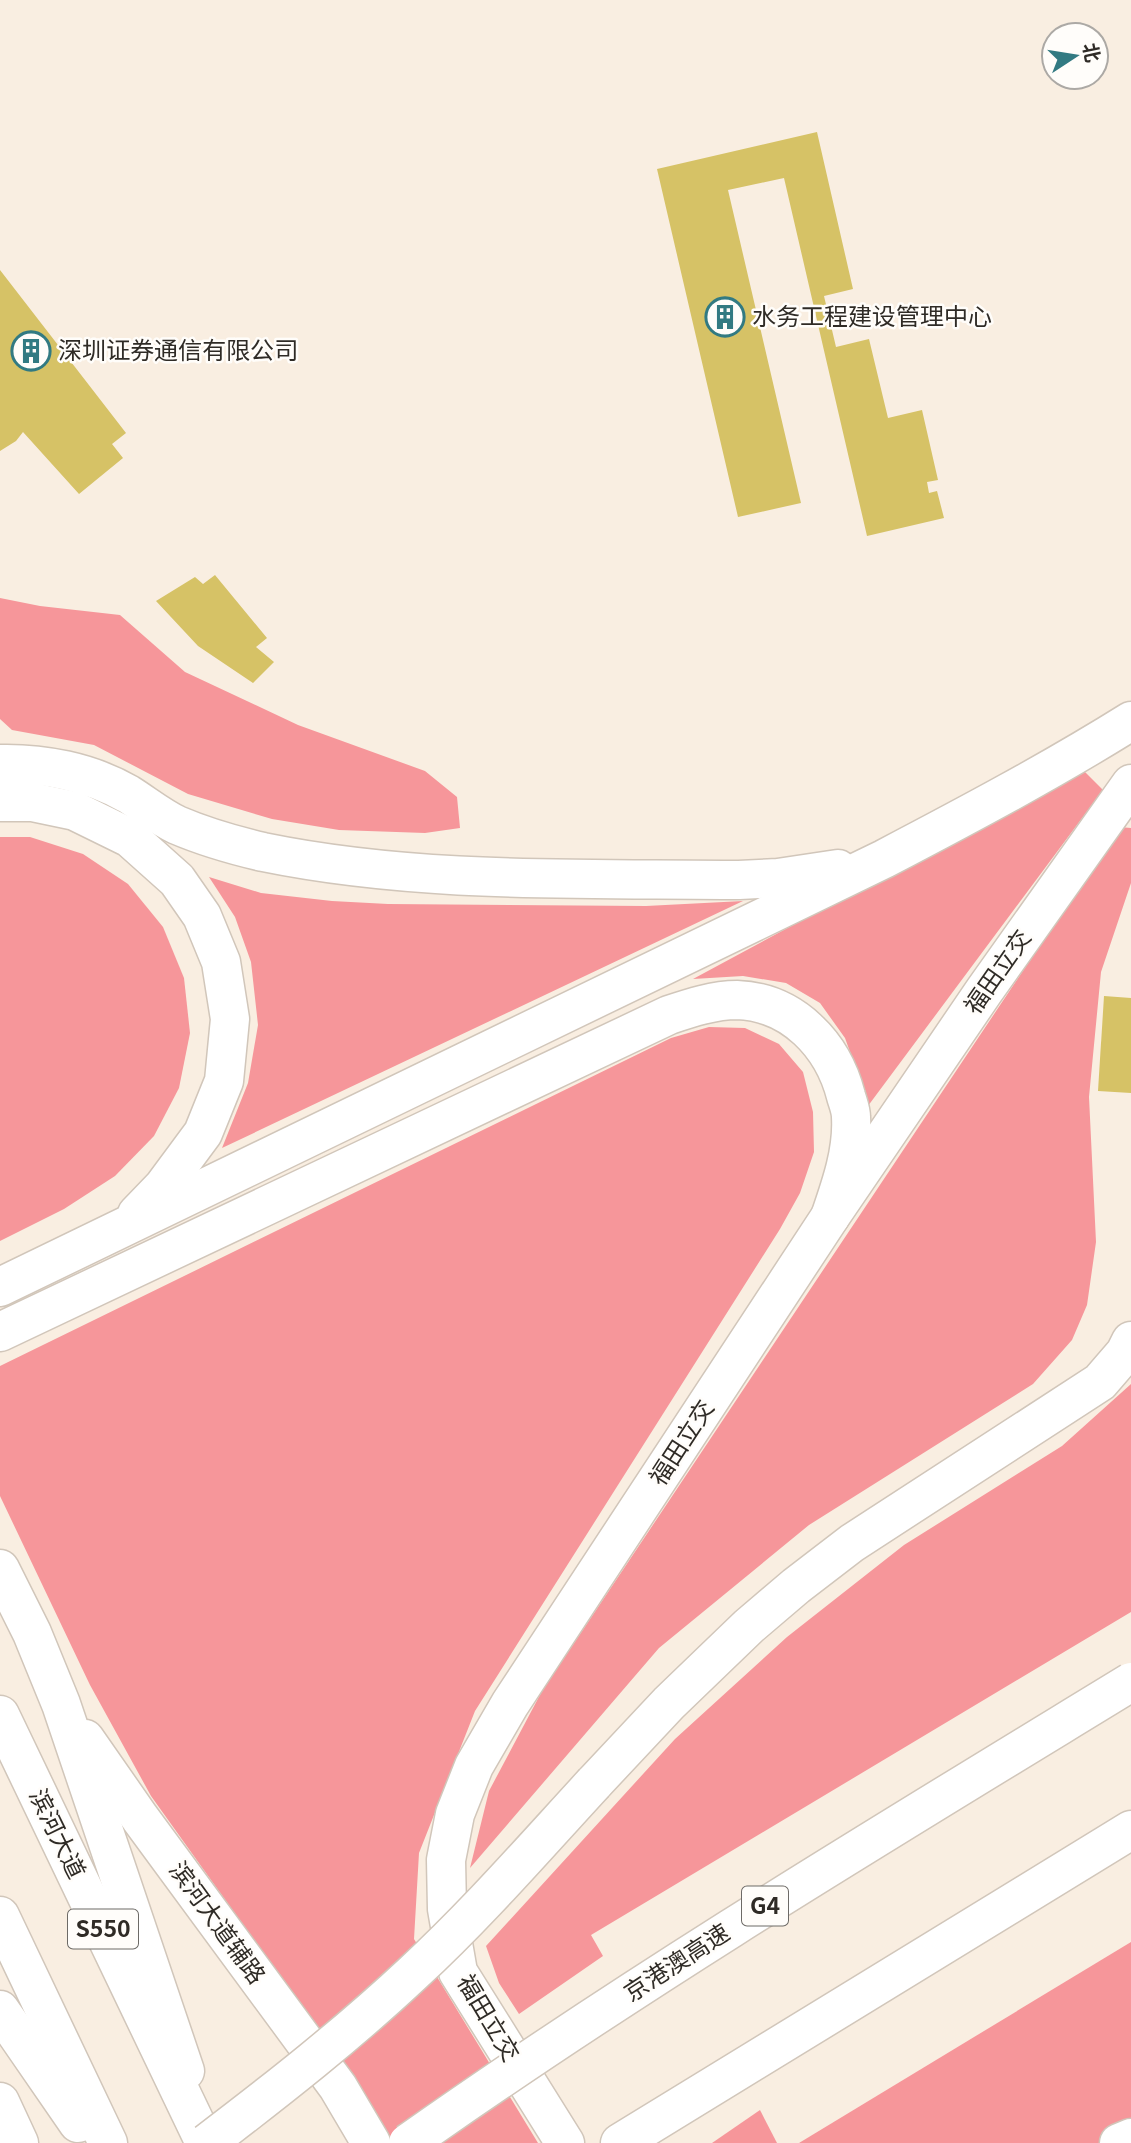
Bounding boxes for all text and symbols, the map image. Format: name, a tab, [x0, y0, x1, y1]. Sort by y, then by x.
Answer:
north arrow	[1040, 21, 1110, 91]
text: 北	[1078, 40, 1108, 64]
building icon: 水务工程建设管理中心	[704, 296, 746, 338]
place label: 水务工程建设管理中心	[752, 297, 992, 332]
building icon: 深圳证券通信有限公司	[10, 330, 52, 372]
place label: 深圳证券通信有限公司	[58, 331, 298, 366]
street label: 福田立交	[954, 921, 1038, 1020]
street label: 福田立交	[639, 1392, 721, 1491]
street label: 滨河大道	[22, 1782, 96, 1884]
street label: 滨河大道辅路	[163, 1853, 276, 1990]
road number: G4	[742, 1886, 788, 1926]
road number: S550	[68, 1910, 138, 1948]
street label: 京港澳高速	[616, 1914, 735, 2008]
street label: 福田立交	[450, 1967, 530, 2067]

